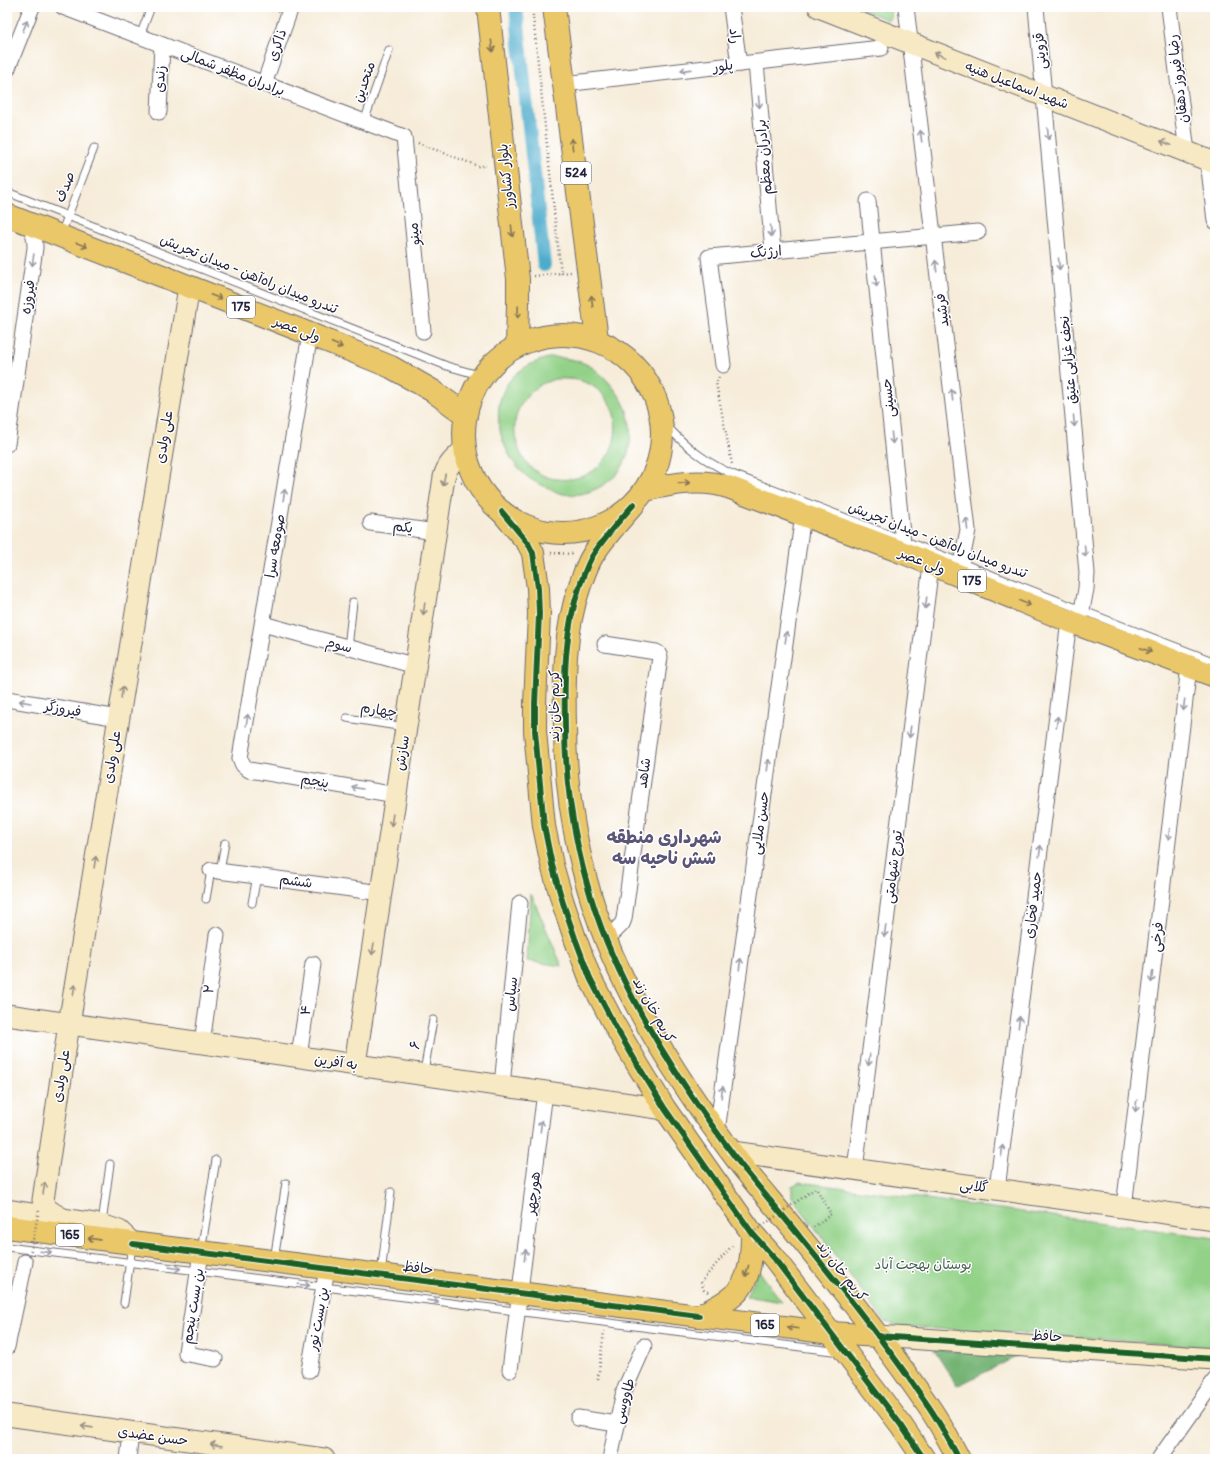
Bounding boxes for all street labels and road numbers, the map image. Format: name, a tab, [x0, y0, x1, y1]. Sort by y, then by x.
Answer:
street label: ذاکری	[264, 27, 290, 63]
street label: راد	[726, 27, 744, 45]
street label: قزوینی	[1030, 32, 1050, 70]
street label: رضا فیروز دهقان	[1164, 34, 1192, 124]
street label: برادران مظفر شمالی	[179, 44, 287, 100]
street label: پلور	[711, 56, 734, 77]
street label: شهید اسماعیل هنیه	[963, 57, 1071, 113]
street label: متحدین	[349, 59, 379, 105]
street label: زندی	[151, 65, 169, 93]
street label: برادران معظم	[752, 118, 778, 195]
street label: بلوار کشاورز	[494, 143, 518, 210]
road number: 524	[561, 162, 591, 184]
street label: صدف	[51, 169, 79, 205]
street label: مینو	[404, 222, 425, 247]
street label: تندرو میدان راه‌آهن - میدان تجریش	[157, 230, 341, 319]
street label: ارژنگ	[749, 242, 783, 262]
street label: فیروزه	[17, 279, 39, 315]
street label: فرشید	[932, 292, 952, 328]
road number: 175	[227, 296, 255, 318]
street label: ولی عصر	[270, 312, 323, 346]
street label: نجف غزایی عتیق	[1056, 315, 1080, 405]
street label: حسینی	[877, 378, 899, 418]
street label: علی ولدی	[151, 409, 177, 465]
street label: تندرو میدان راه‌آهن - میدان تجریش	[846, 498, 1031, 583]
street label: صومعه سرا	[262, 513, 288, 579]
street label: یکم	[392, 517, 414, 539]
street label: ولی عصر	[895, 544, 948, 578]
road number: 175	[958, 570, 986, 592]
street label: سوم	[323, 633, 354, 660]
street label: کریم خان زند	[546, 670, 565, 742]
street label: فیروزگر	[42, 697, 83, 721]
street label: چهارم	[359, 699, 399, 723]
street label: علی ولدی	[99, 729, 125, 785]
street label: سازش	[391, 734, 413, 772]
street label: شاهد	[633, 757, 655, 789]
street label: پنجم	[299, 770, 330, 794]
street label: حسن ملایی	[747, 790, 773, 856]
street label: تورج شهامتی	[880, 829, 907, 905]
street label: ششم	[278, 870, 314, 894]
street label: حمید فخاری	[1020, 870, 1046, 940]
street label: فرخی	[1147, 921, 1167, 953]
street label: کریم خان زند	[627, 974, 679, 1047]
street label: سپاس	[501, 976, 522, 1012]
street label: ۲	[200, 983, 218, 995]
street label: ۴	[297, 1003, 315, 1017]
street label: ۶	[406, 1039, 424, 1051]
street label: علی ولدی	[48, 1048, 74, 1104]
street label: به آفرین	[313, 1051, 359, 1073]
street label: هورچهر	[522, 1171, 545, 1217]
street label: گلابی	[959, 1176, 989, 1196]
road number: 165	[56, 1224, 84, 1246]
street label: کریم خان زند	[811, 1237, 871, 1306]
street label: حافظ	[402, 1258, 434, 1278]
street label: بن بست پنجم	[179, 1267, 209, 1345]
street label: بن بست نور	[304, 1286, 332, 1353]
road number: 165	[751, 1314, 779, 1336]
street label: حافظ	[1031, 1326, 1063, 1346]
street label: طاووسی	[609, 1376, 639, 1426]
street label: حسن عضدی	[117, 1423, 189, 1449]

